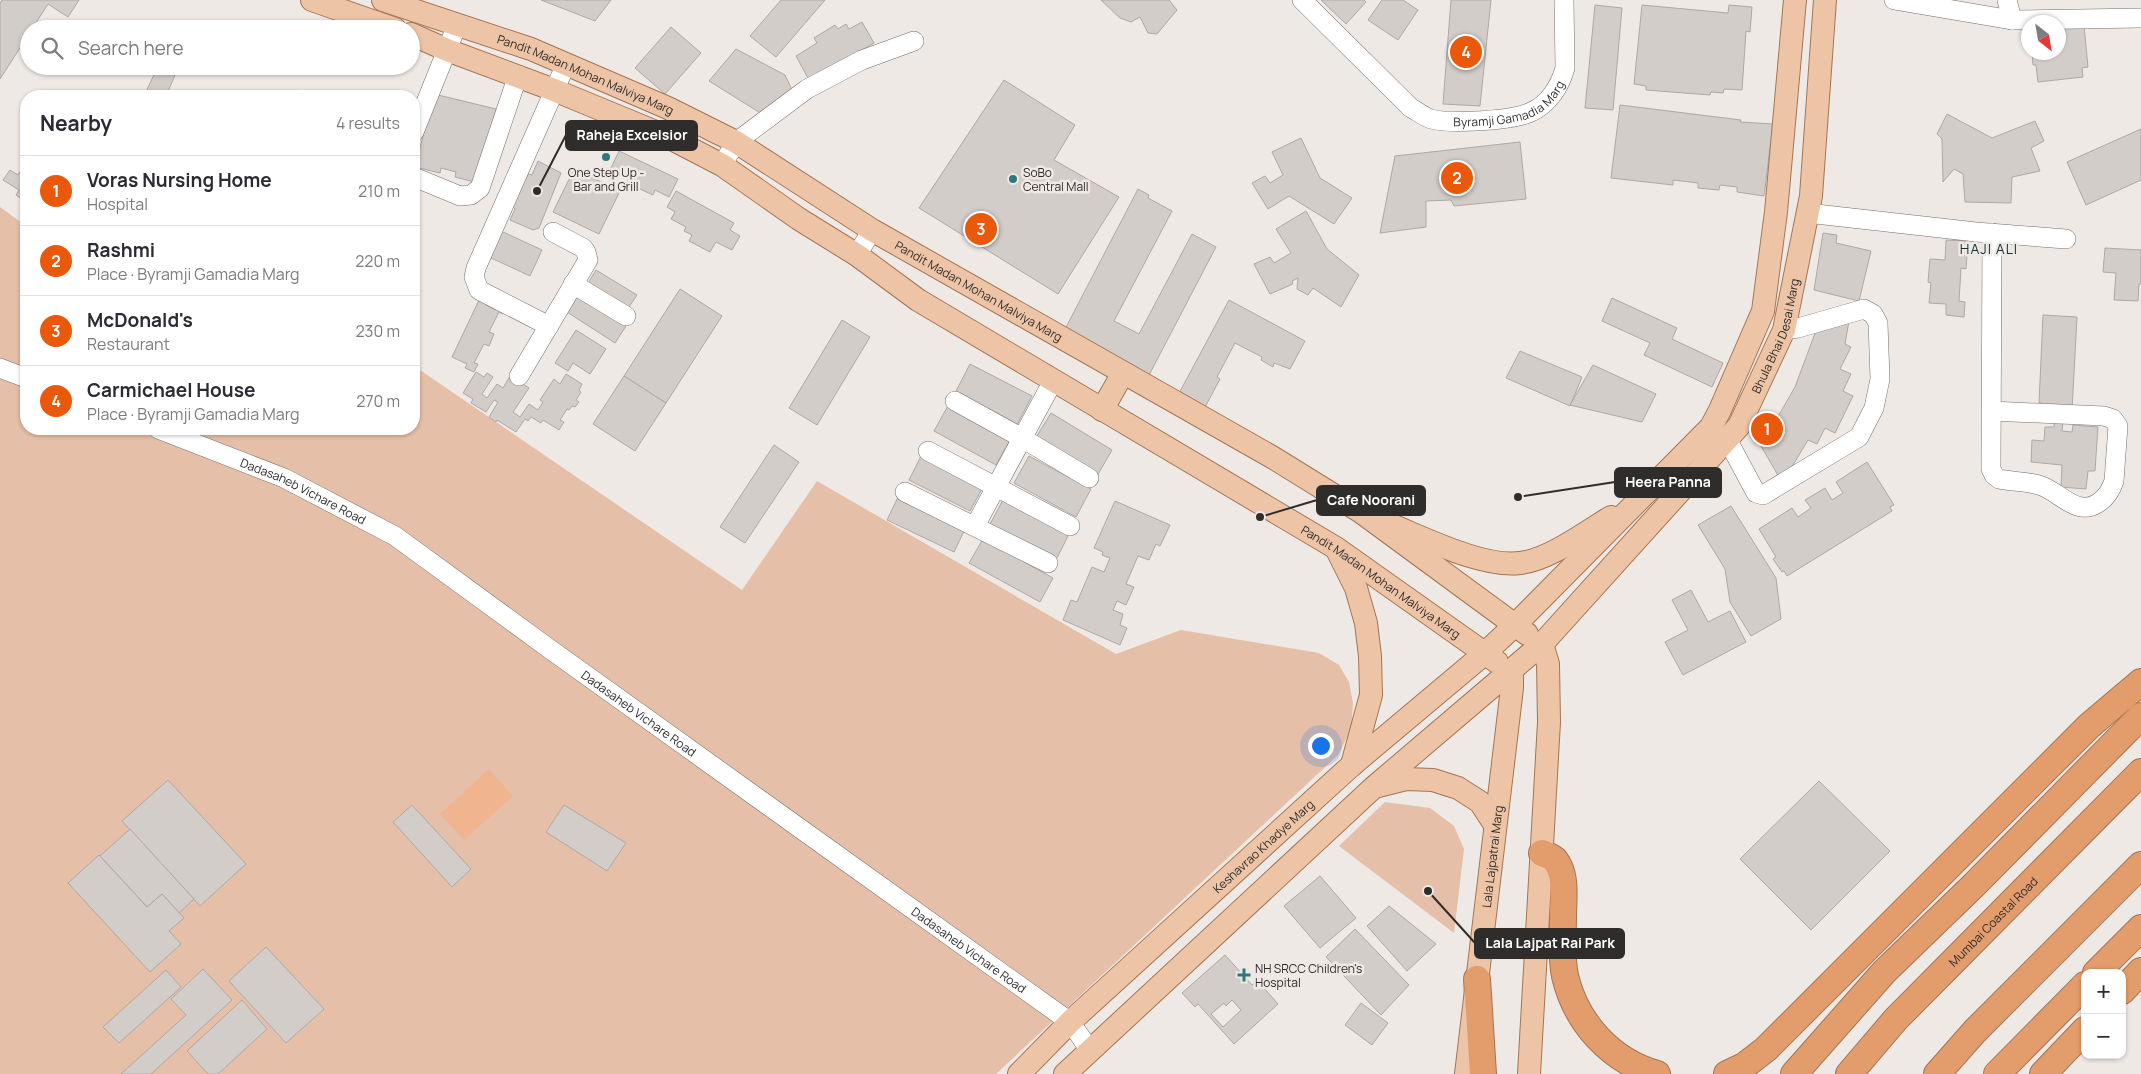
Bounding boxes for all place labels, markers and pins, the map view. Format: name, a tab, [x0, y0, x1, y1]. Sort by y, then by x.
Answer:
pin: 4	[1450, 33, 1482, 71]
callout: Raheja Excelsior	[566, 121, 697, 150]
marker: One Step Up - Bar and Grill	[600, 151, 612, 163]
pin: 2	[1441, 159, 1473, 197]
place label: One Step Up - Bar and Grill	[568, 164, 644, 195]
place label: SoBo Central Mall	[1023, 164, 1089, 195]
marker: SoBo Central Mall	[1007, 173, 1019, 185]
pin: 3	[965, 210, 997, 248]
pin: 1	[1751, 410, 1783, 448]
callout: Heera Panna	[1615, 468, 1721, 497]
callout: Cafe Noorani	[1317, 486, 1425, 515]
callout: Lala Lajpat Rai Park	[1475, 929, 1624, 958]
place label: NH SRCC Children's Hospital	[1255, 960, 1362, 991]
marker: NH SRCC Children's Hospital	[1237, 968, 1251, 982]

